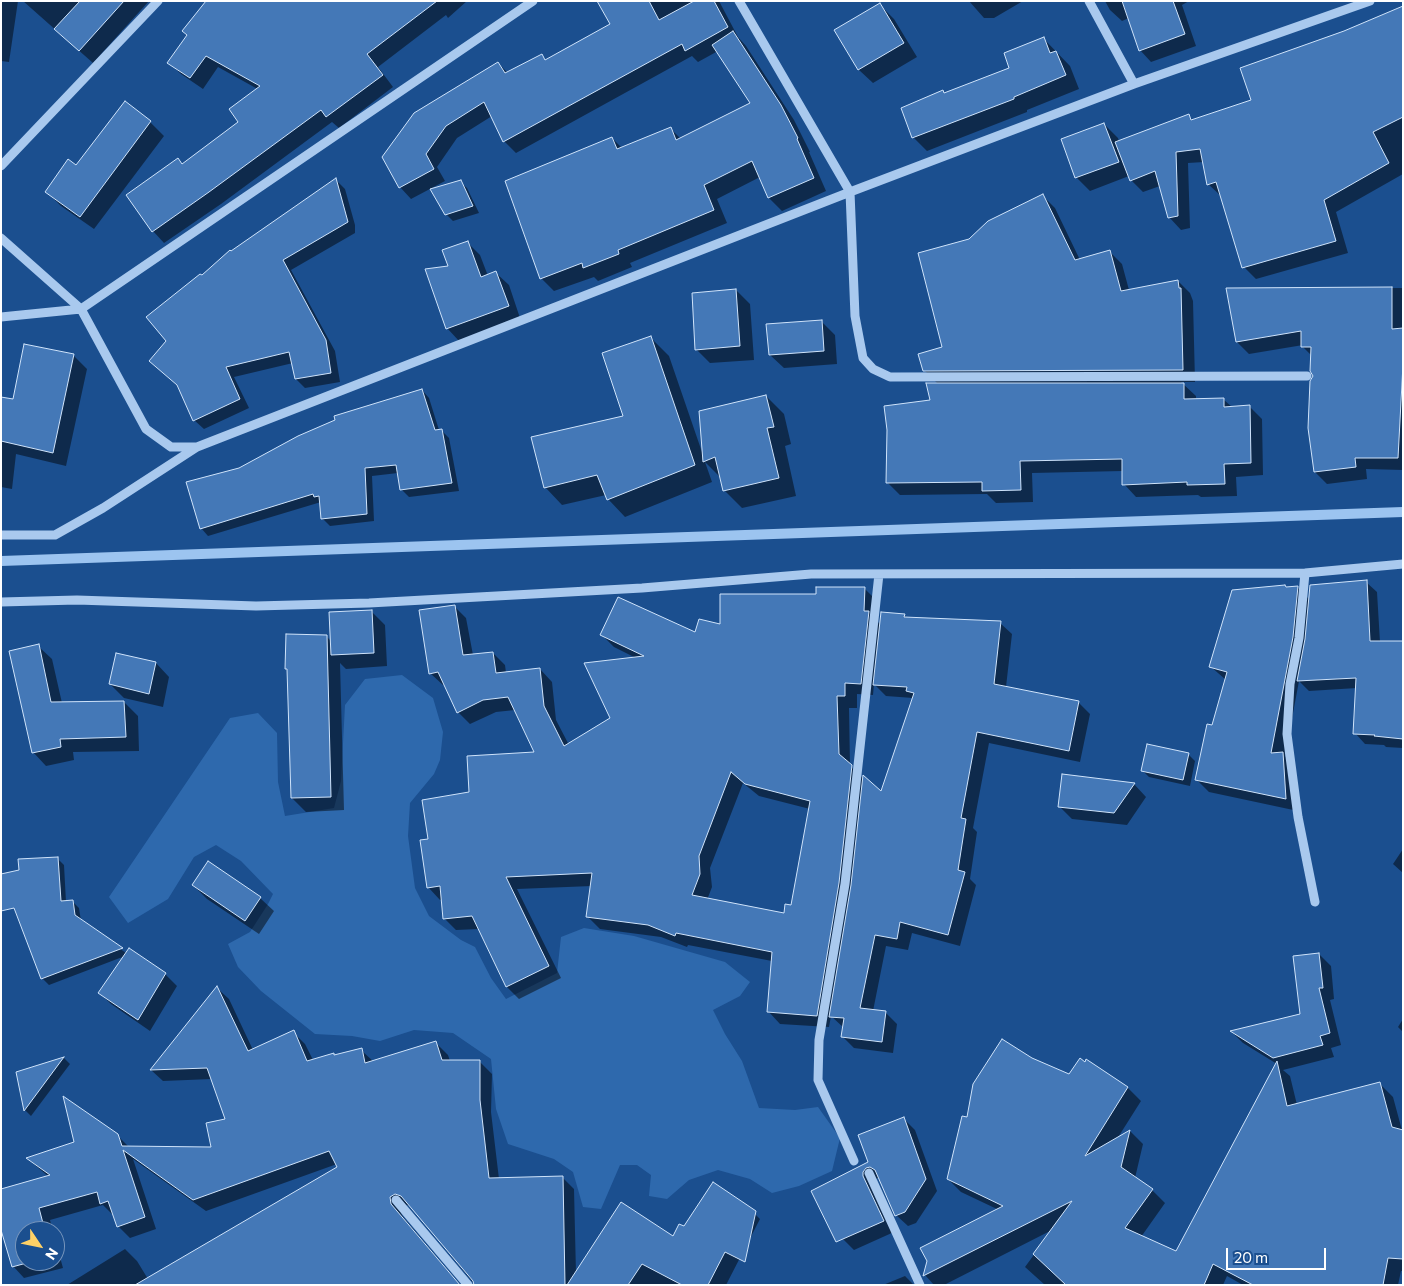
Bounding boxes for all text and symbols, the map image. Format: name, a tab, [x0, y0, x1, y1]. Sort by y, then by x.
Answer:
north arrow	[15, 1221, 65, 1271]
scale bar	[1229, 1238, 1329, 1270]
text: N	[42, 1245, 62, 1263]
text: 20 m	[1234, 1248, 1268, 1266]

